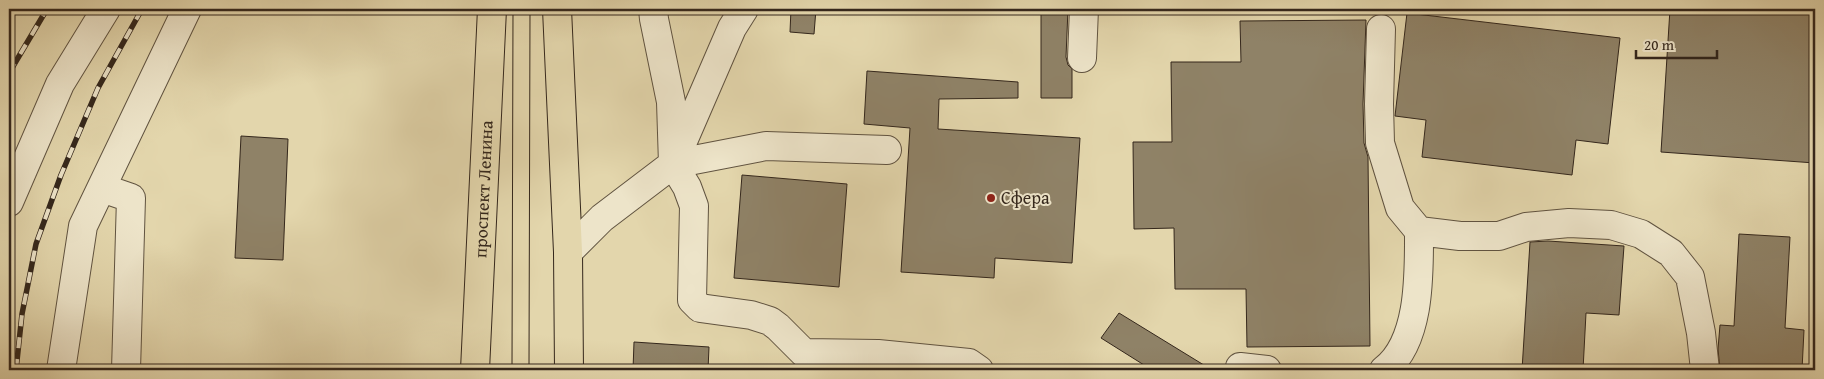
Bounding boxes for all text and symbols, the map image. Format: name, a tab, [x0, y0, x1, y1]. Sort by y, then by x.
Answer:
scale bar	[1636, 28, 1718, 60]
text: 20 m	[1644, 34, 1675, 55]
street label: проспект Ленина	[466, 119, 500, 259]
place label: Сфера	[1001, 184, 1050, 211]
marker: Сфера	[985, 192, 997, 204]

